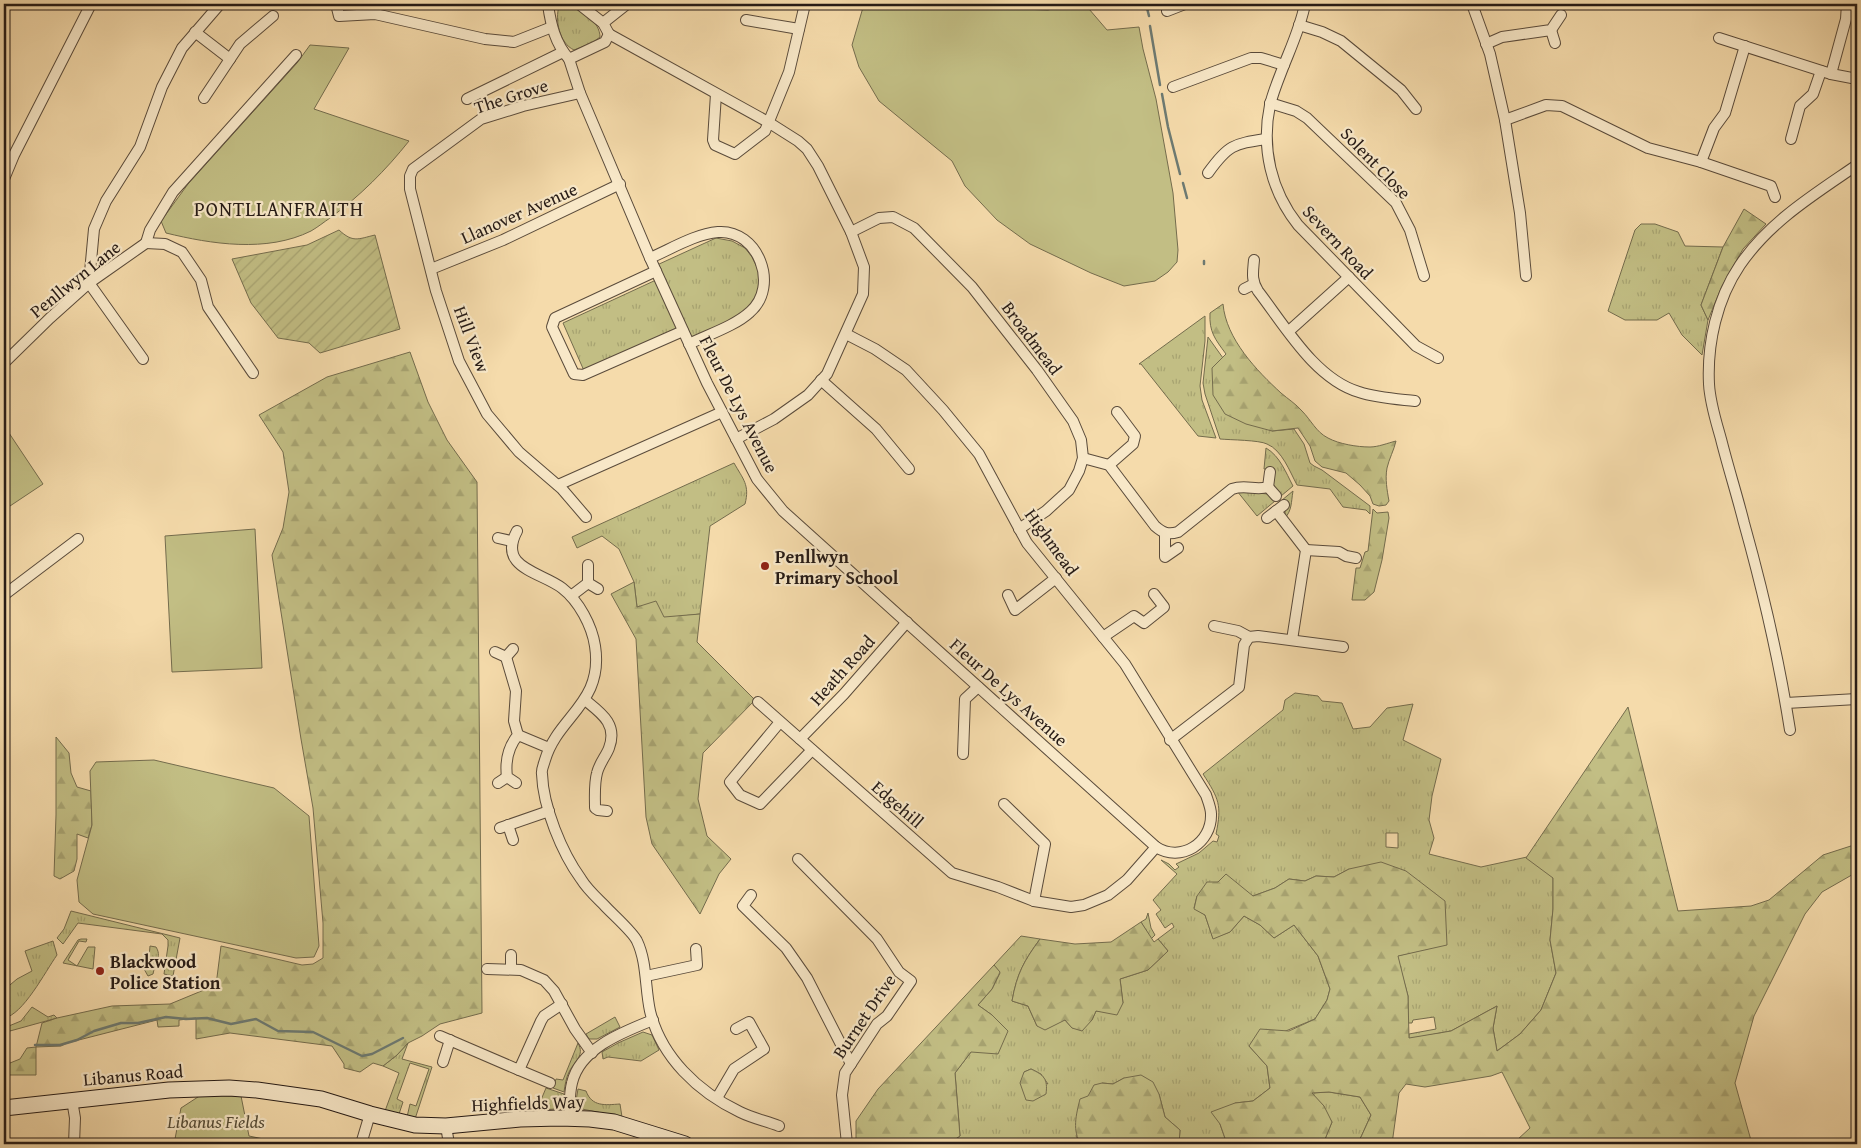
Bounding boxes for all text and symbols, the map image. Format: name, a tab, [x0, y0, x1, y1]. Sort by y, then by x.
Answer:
street label: The Grove	[471, 71, 551, 121]
street label: Solent Close	[1335, 121, 1417, 205]
street label: Llanover Avenue	[456, 175, 582, 251]
district label: PONTLLANFRAITH	[194, 194, 364, 223]
street label: Severn Road	[1296, 199, 1380, 286]
street label: Penllwyn Lane	[24, 234, 126, 324]
street label: Broadmead	[995, 296, 1069, 381]
street label: Hill View	[447, 302, 497, 376]
street label: Fleur De Lys Avenue	[693, 331, 785, 477]
street label: Highmead	[1018, 503, 1086, 582]
place label: Penllwyn Primary School	[775, 543, 899, 591]
marker: Penllwyn Primary School	[759, 560, 771, 572]
street label: Heath Road	[803, 628, 881, 711]
street label: Fleur De Lys Avenue	[944, 631, 1074, 753]
street label: Edgehill	[866, 774, 930, 834]
place label: Blackwood Police Station	[110, 948, 221, 996]
marker: Blackwood Police Station	[94, 965, 106, 977]
street label: Burnet Drive	[826, 968, 902, 1064]
street label: Libanus Road	[82, 1057, 185, 1093]
street label: Highfields Way	[471, 1088, 585, 1118]
park label: Libanus Fields	[166, 1108, 265, 1135]

